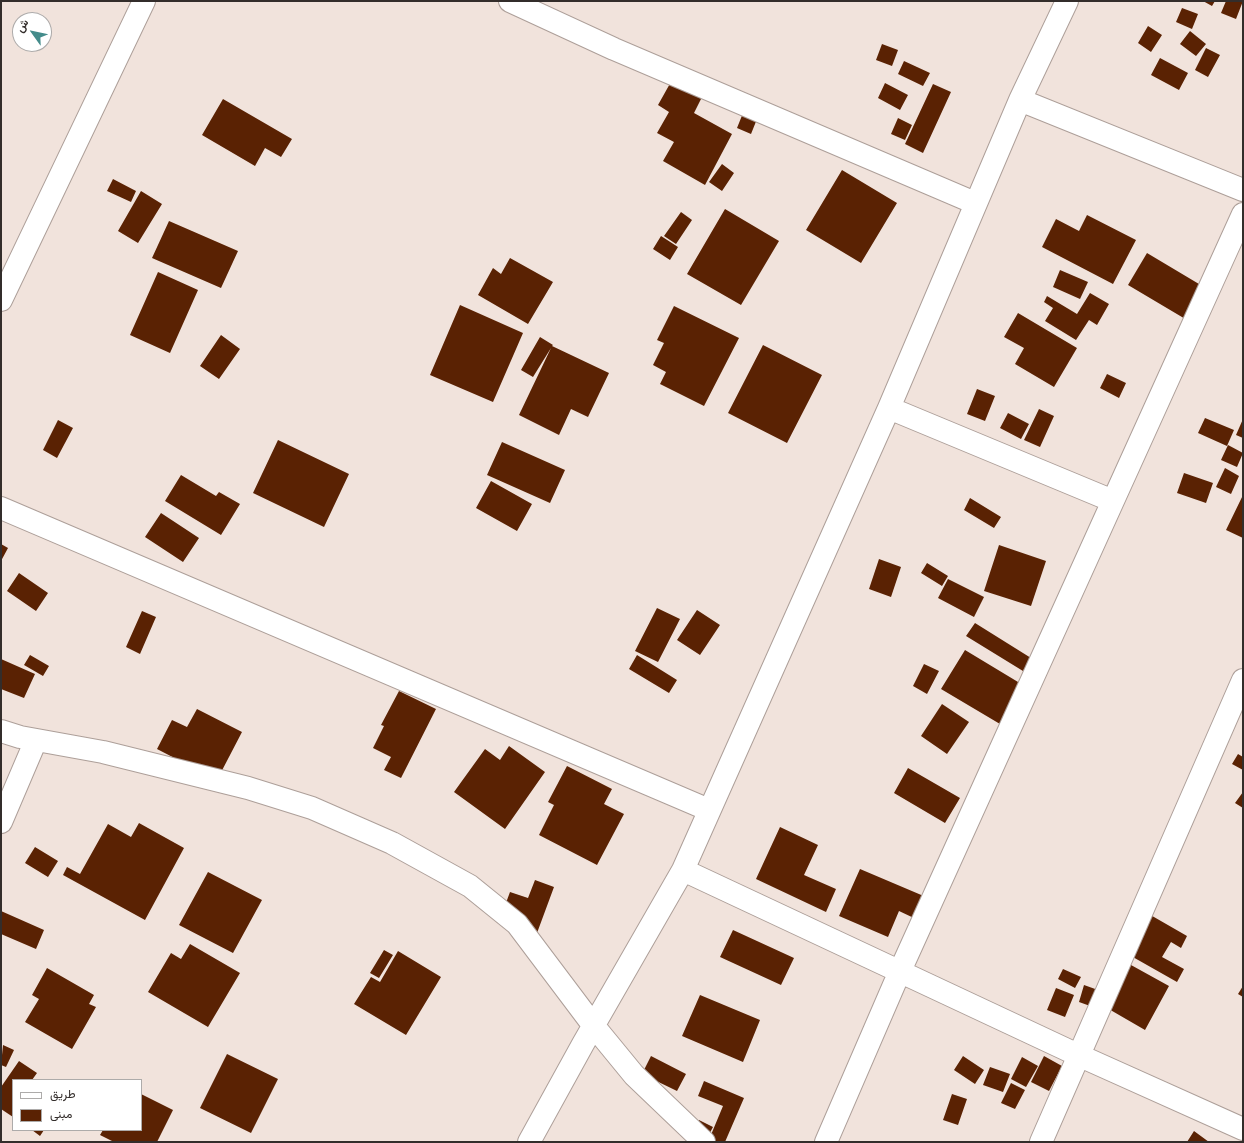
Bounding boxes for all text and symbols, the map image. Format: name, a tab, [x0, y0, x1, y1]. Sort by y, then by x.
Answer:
north arrow	[12, 12, 52, 52]
text: ش	[13, 17, 31, 35]
legend	[12, 1079, 142, 1131]
text: طريق	[50, 1087, 75, 1101]
text: مبنى	[50, 1107, 72, 1121]

